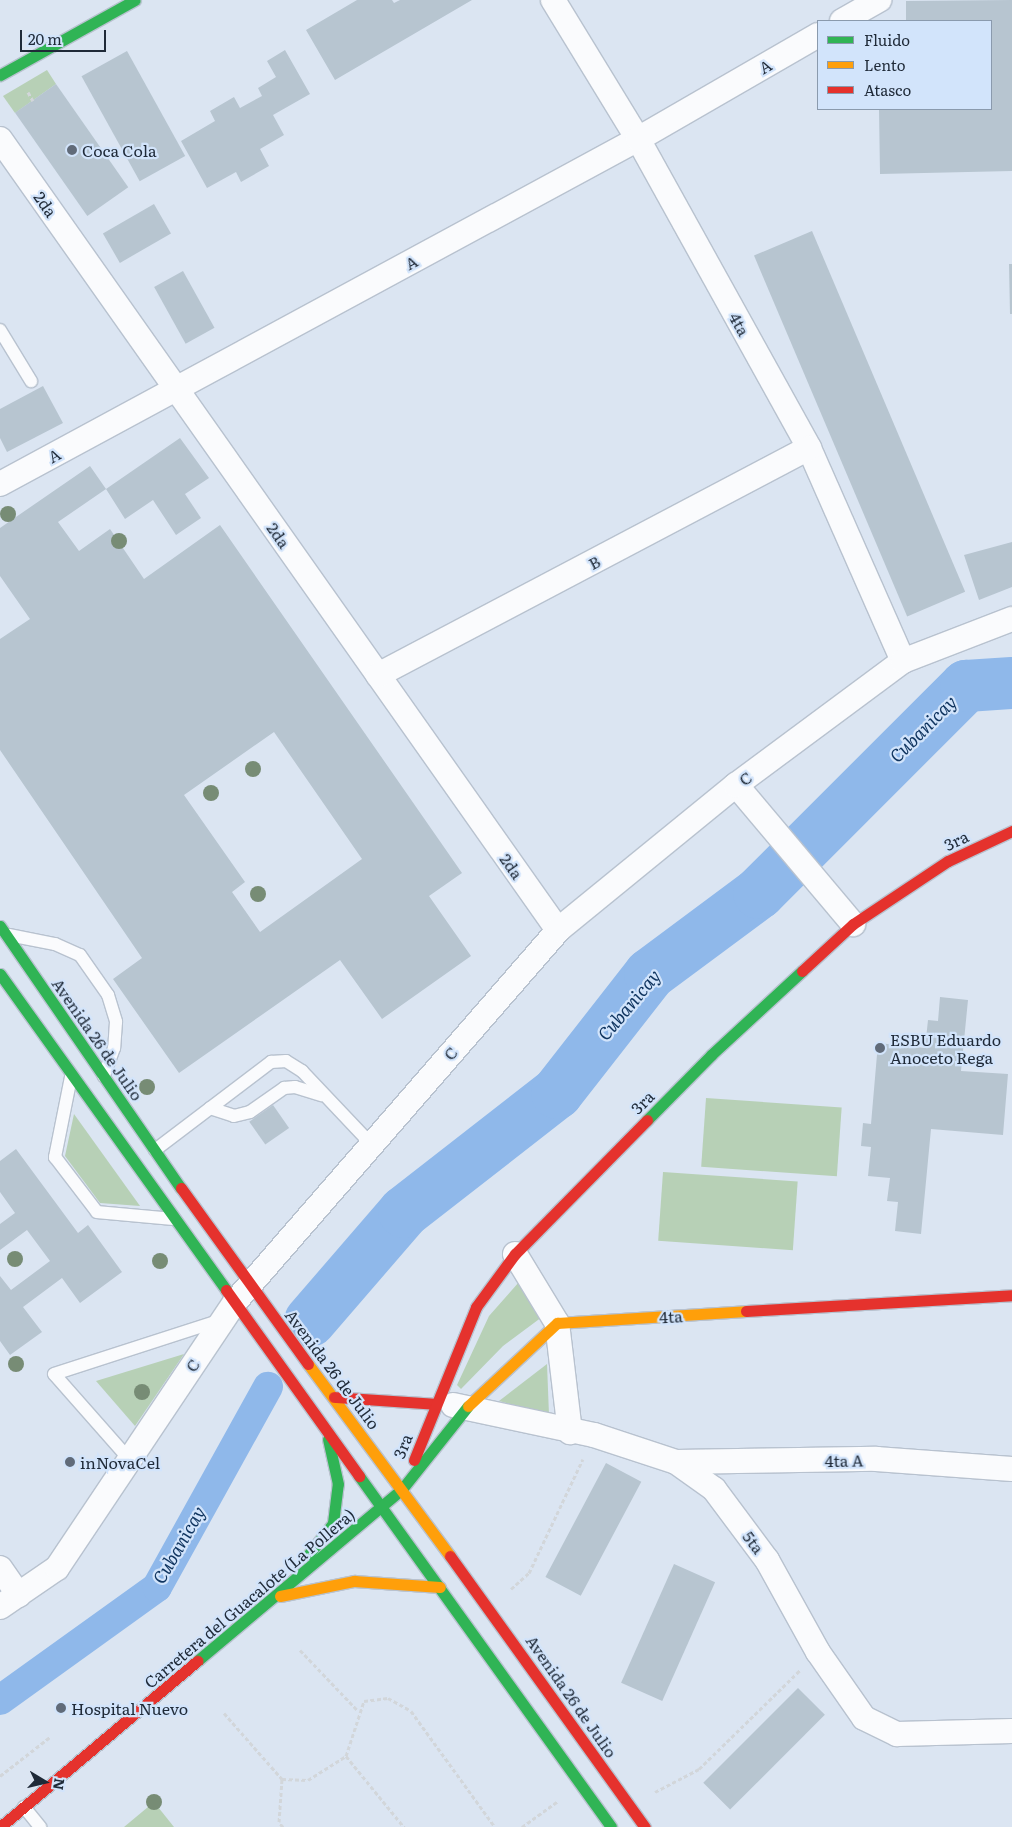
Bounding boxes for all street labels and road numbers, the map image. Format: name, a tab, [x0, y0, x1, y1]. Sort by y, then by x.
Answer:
street label: A	[755, 55, 775, 77]
street label: 2da	[31, 188, 61, 220]
street label: A	[401, 251, 421, 273]
street label: 4ta	[726, 309, 754, 339]
street label: A	[44, 444, 64, 466]
street label: 2da	[264, 519, 294, 551]
street label: B	[585, 551, 603, 573]
street label: C	[735, 767, 755, 789]
street label: 3ra	[941, 826, 971, 854]
street label: 2da	[497, 850, 527, 882]
street label: Avenida 26 de Julio	[49, 974, 147, 1104]
street label: C	[439, 1042, 461, 1064]
street label: 3ra	[626, 1086, 658, 1118]
street label: Avenida 26 de Julio	[282, 1305, 384, 1433]
street label: 4ta	[659, 1306, 683, 1326]
street label: C	[181, 1355, 203, 1375]
street label: 3ra	[388, 1431, 416, 1461]
street label: 4ta A	[824, 1450, 864, 1470]
street label: Carretera del Guacalote (La Pollera)	[140, 1504, 358, 1692]
street label: 5ta	[739, 1527, 769, 1557]
street label: Avenida 26 de Julio	[523, 1631, 621, 1761]

